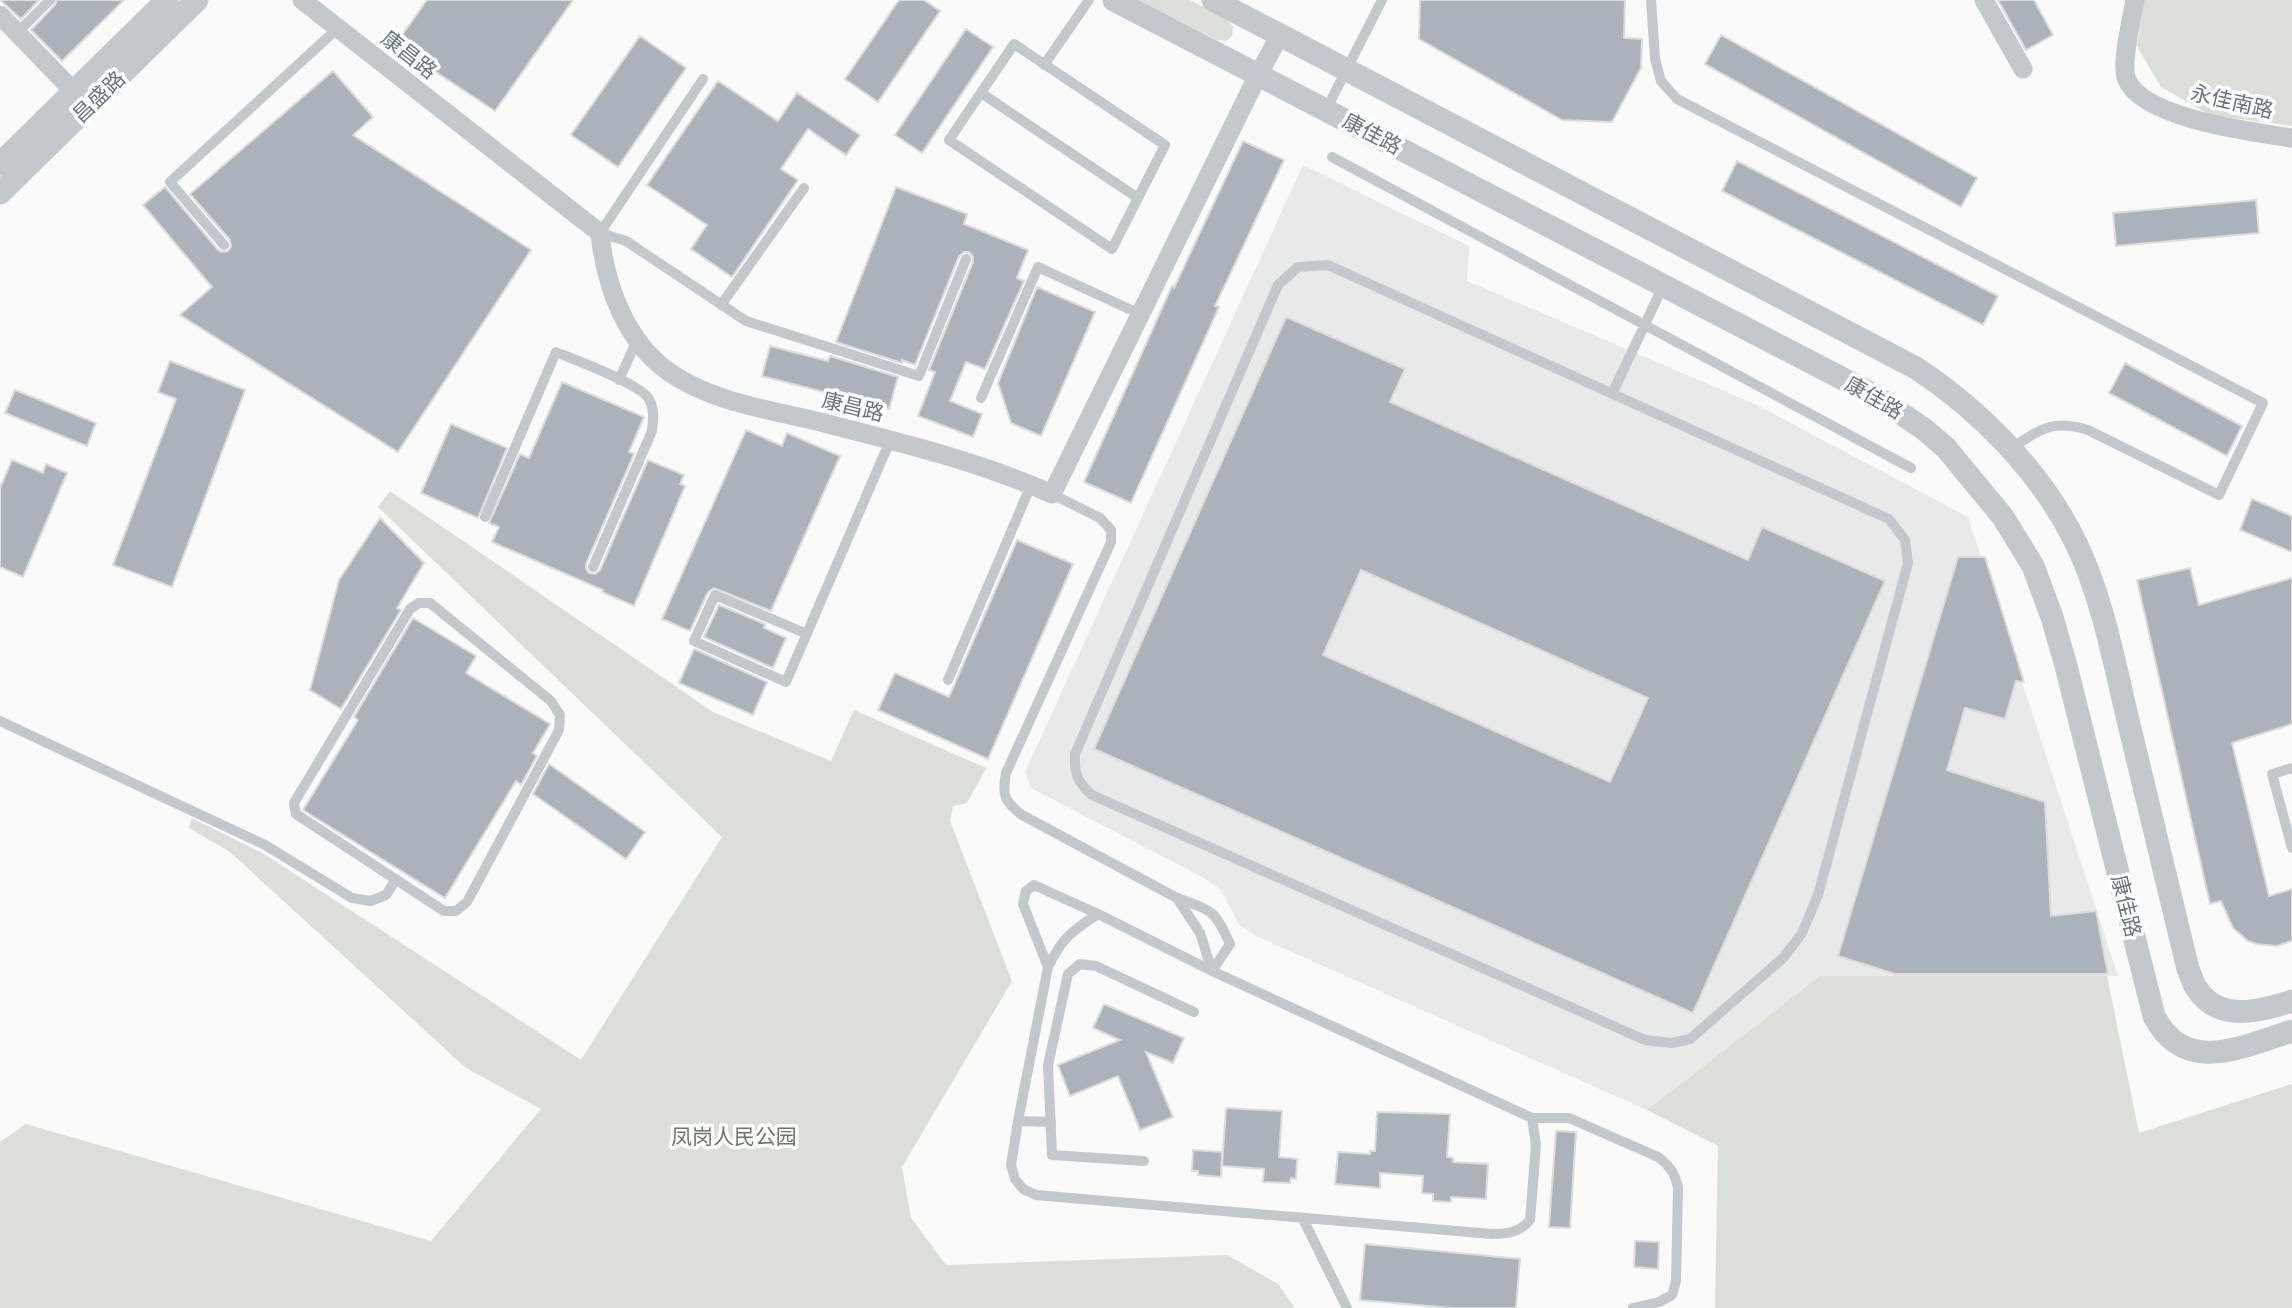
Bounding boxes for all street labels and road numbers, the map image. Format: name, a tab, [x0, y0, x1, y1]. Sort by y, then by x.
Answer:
street label: 康昌路	[377, 25, 442, 84]
street label: 昌盛路	[67, 65, 130, 128]
street label: 永佳南路	[2188, 79, 2276, 123]
street label: 康佳路	[1339, 107, 1406, 159]
street label: 康佳路	[1841, 370, 1908, 424]
street label: 康昌路	[820, 386, 887, 426]
street label: 康佳路	[2107, 872, 2147, 939]

